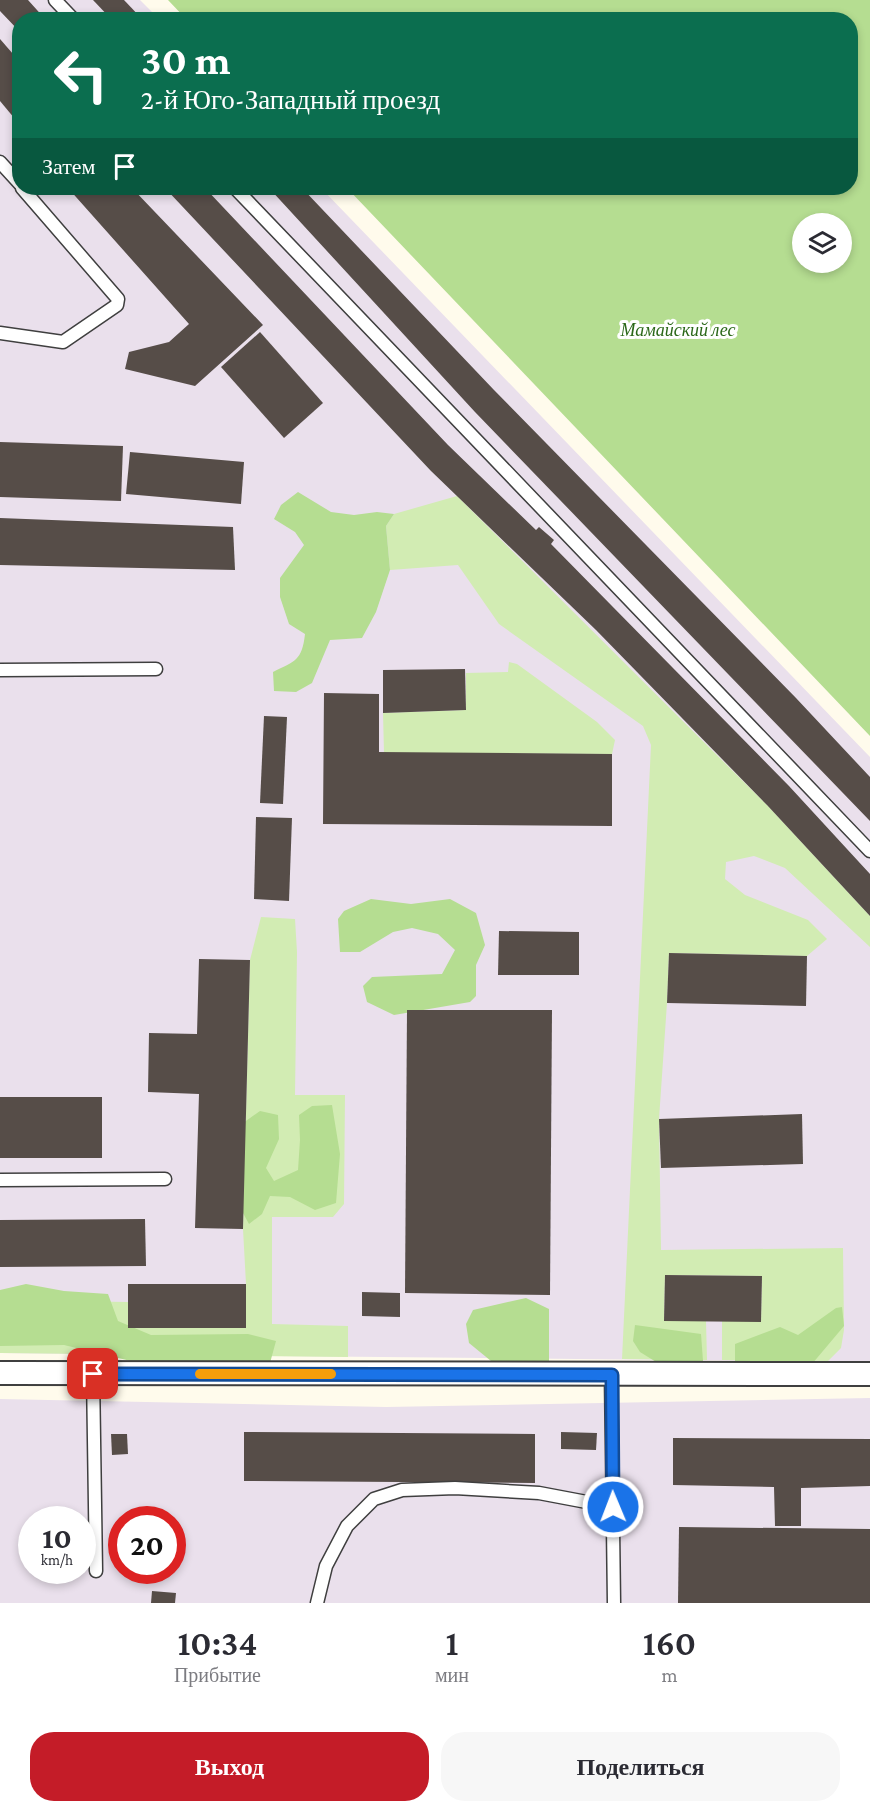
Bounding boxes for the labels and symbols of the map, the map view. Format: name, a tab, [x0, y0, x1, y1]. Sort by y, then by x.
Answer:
park label: Мамайский лес	[619, 320, 736, 340]
pin	[67, 1348, 118, 1399]
position arrow	[581, 1475, 645, 1539]
speed limit sign: 20	[108, 1506, 186, 1584]

